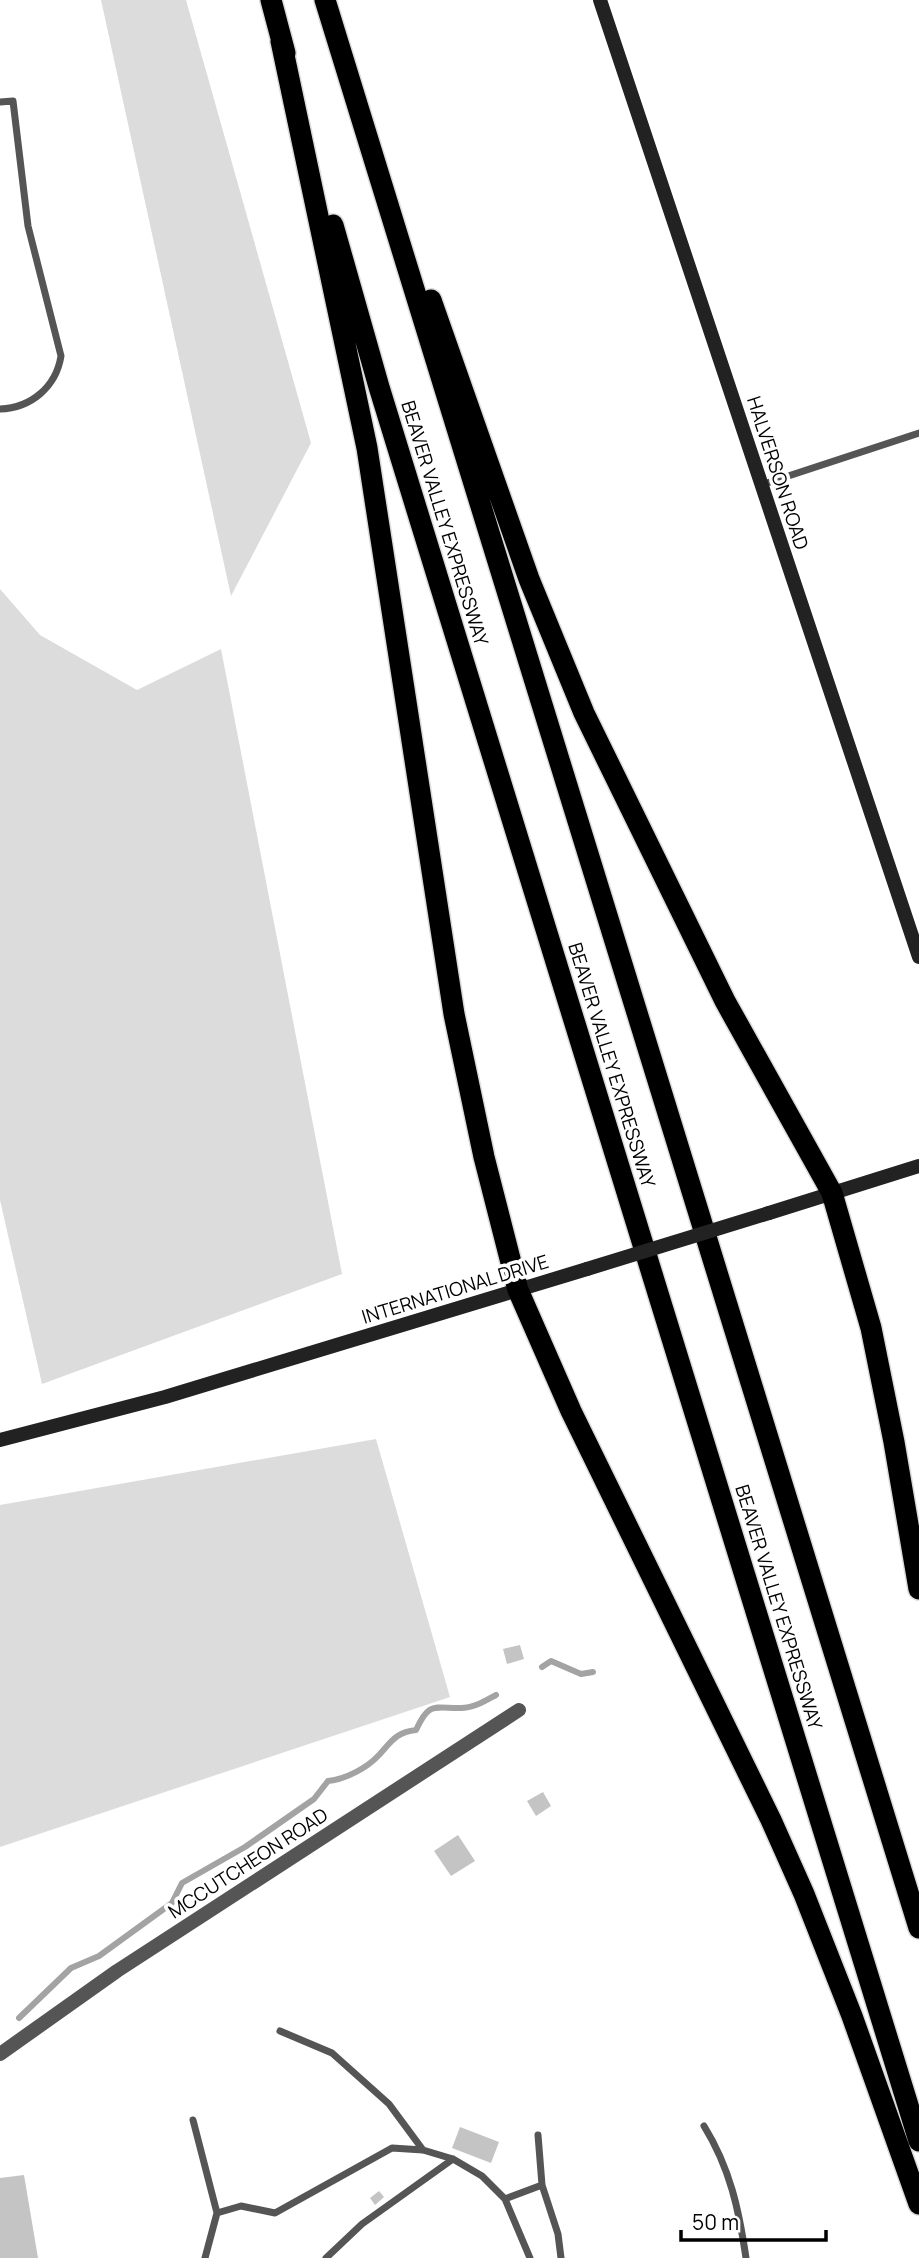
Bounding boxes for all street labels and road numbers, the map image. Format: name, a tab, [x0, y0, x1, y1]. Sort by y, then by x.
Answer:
street label: HALVERSON ROAD	[741, 393, 815, 553]
street label: BEAVER VALLEY EXPRESSWAY	[395, 397, 495, 649]
street label: BEAVER VALLEY EXPRESSWAY	[562, 939, 662, 1191]
street label: INTERNATIONAL DRIVE	[358, 1248, 552, 1330]
street label: BEAVER VALLEY EXPRESSWAY	[729, 1481, 829, 1733]
street label: MCCUTCHEON ROAD	[163, 1802, 333, 1924]

